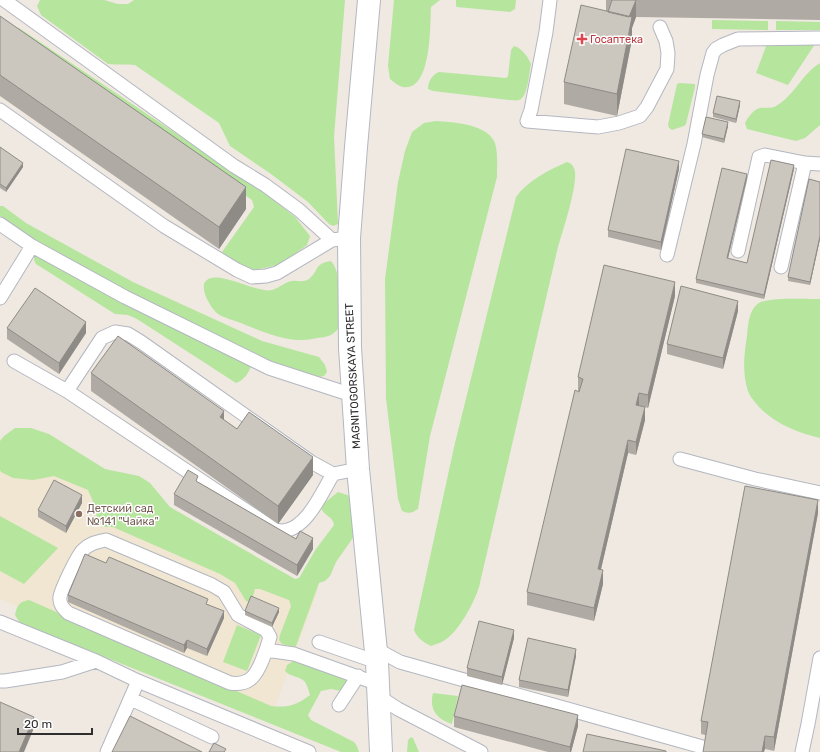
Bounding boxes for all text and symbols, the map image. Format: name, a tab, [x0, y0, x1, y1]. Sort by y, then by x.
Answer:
place label: Госаптека	[590, 33, 643, 46]
marker: Госаптека	[577, 34, 587, 44]
street label: MAGNITOGORSKAYA STREET	[343, 302, 363, 449]
place label: Детский сад №141 "Чайка"	[87, 502, 159, 528]
marker: Детский сад №141 "Чайка"	[74, 509, 84, 519]
scale bar	[18, 710, 92, 736]
text: 20 m	[24, 717, 52, 731]

